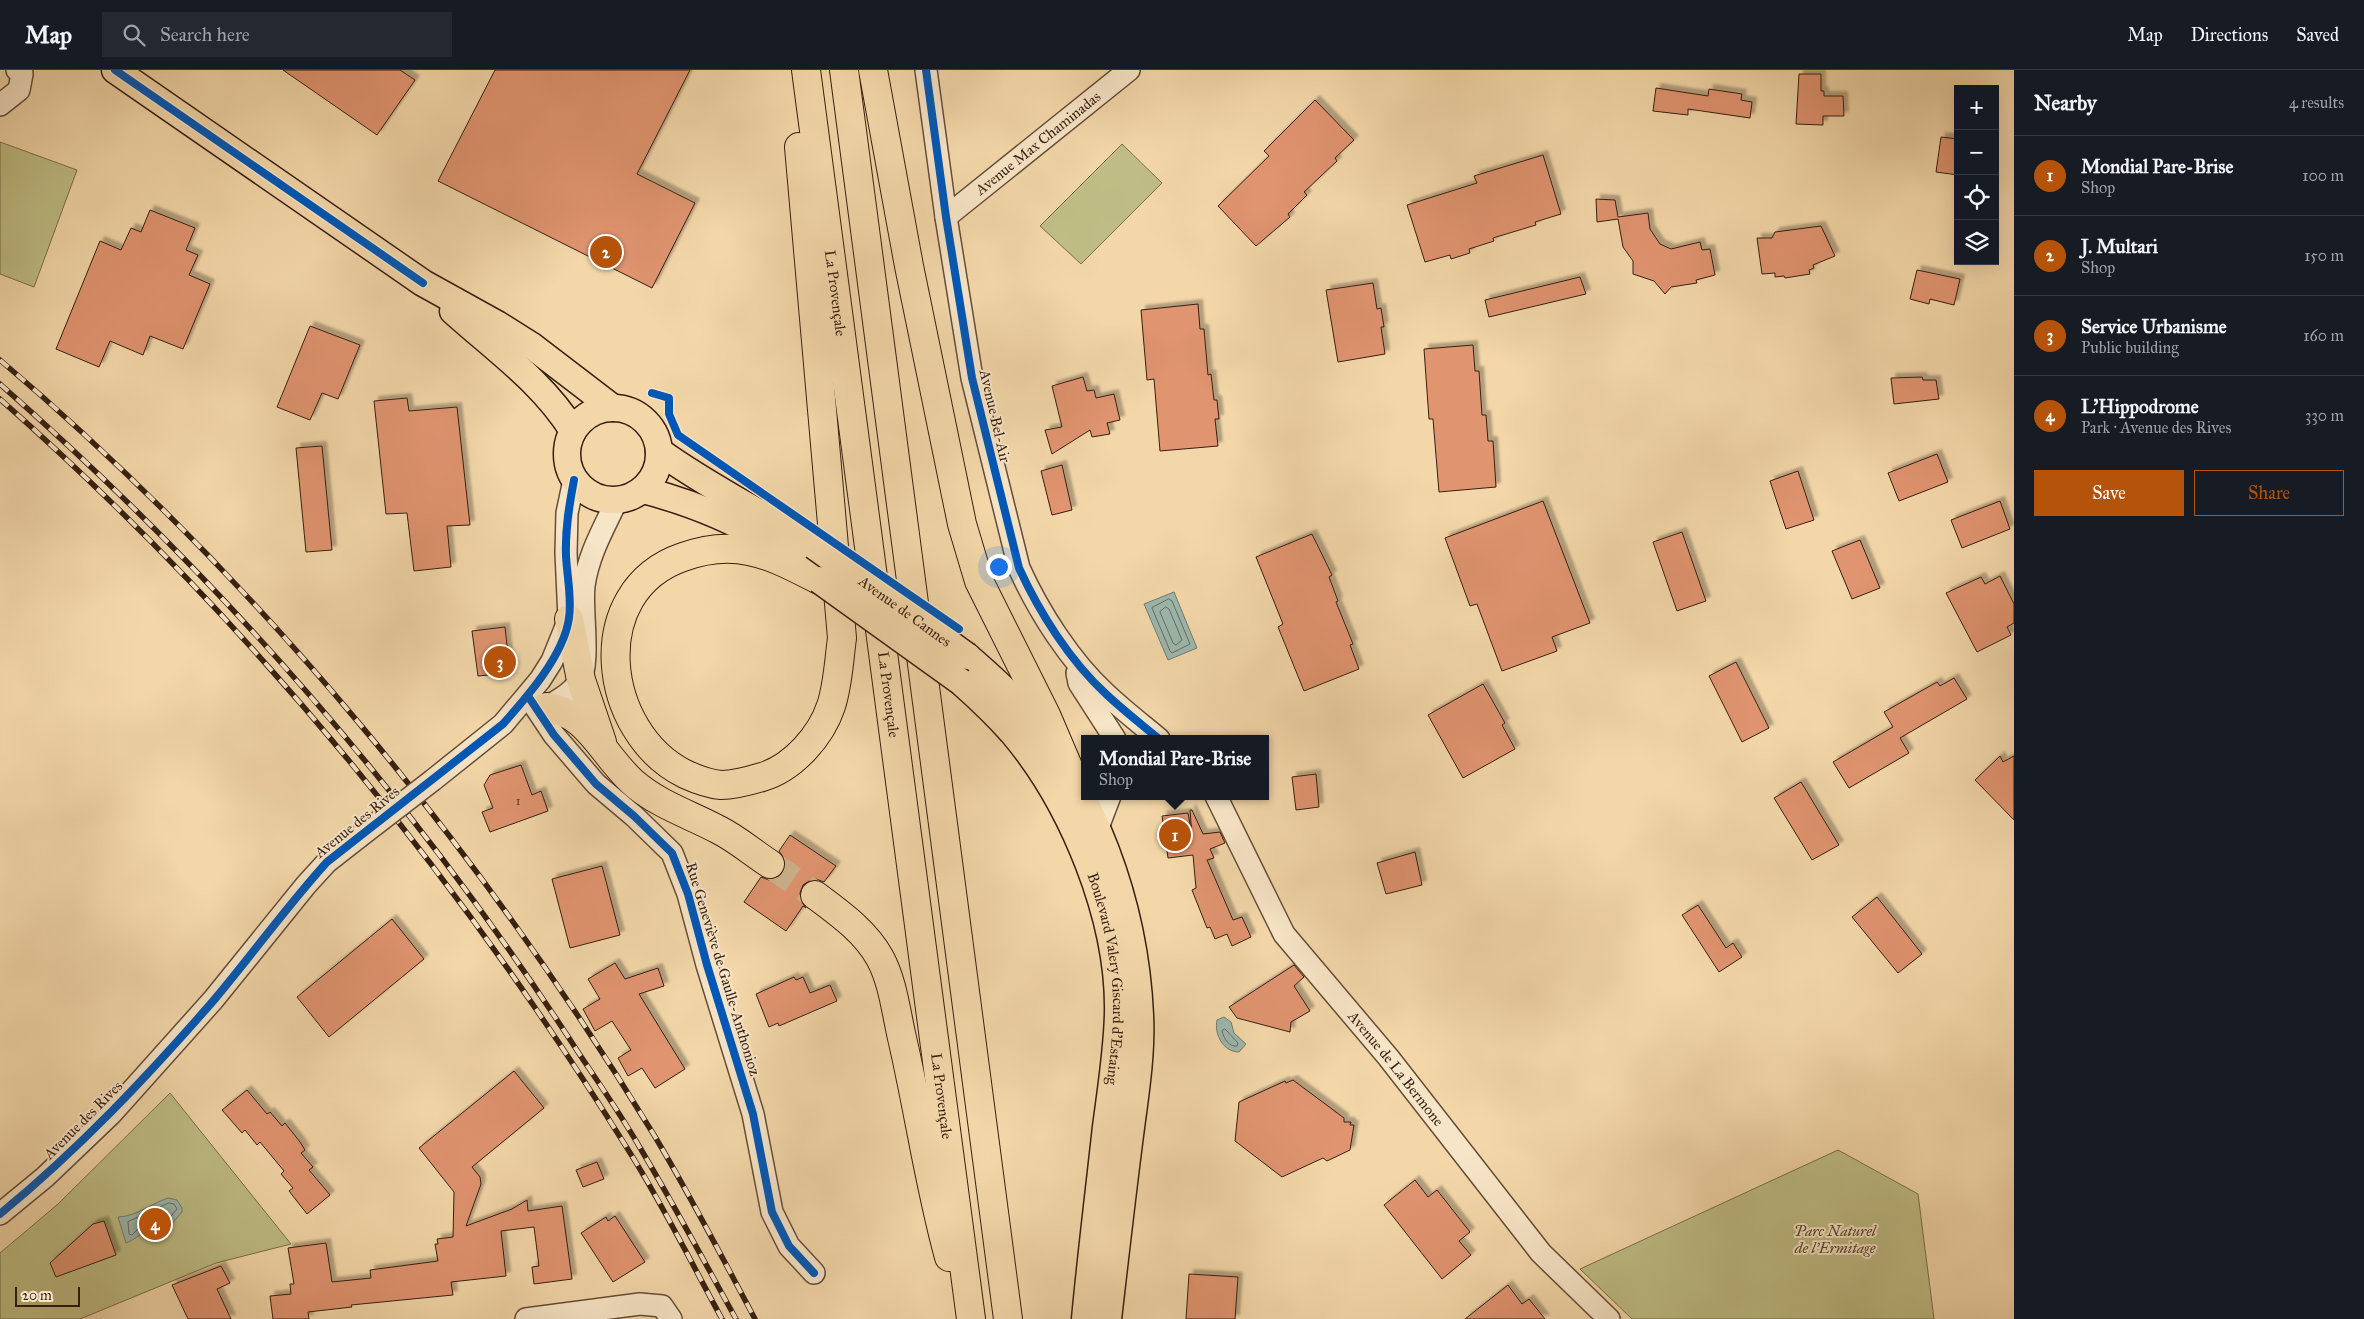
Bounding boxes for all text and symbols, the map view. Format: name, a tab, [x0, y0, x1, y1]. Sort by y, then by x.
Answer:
search box	[102, 12, 452, 57]
text: Map	[25, 20, 72, 50]
icon: search	[120, 21, 148, 49]
text: Search here	[160, 23, 250, 46]
text: Map	[2127, 24, 2163, 46]
text: Directions	[2191, 24, 2268, 46]
text: Saved	[2296, 24, 2339, 46]
map controls	[1954, 85, 1999, 265]
button: +	[1954, 85, 1999, 130]
street label: Avenue Max Chaminadas	[971, 87, 1104, 199]
text: Nearby	[2034, 90, 2097, 116]
text: 4 results	[2289, 93, 2344, 112]
button: −	[1954, 130, 1999, 175]
text: Mondial Pare-Brise	[2081, 155, 2233, 178]
text: 1	[2047, 166, 2053, 185]
text: 100 m	[2302, 166, 2344, 185]
button: locate	[1954, 175, 1999, 220]
text: Shop	[2081, 178, 2115, 197]
button: layers	[1954, 220, 1999, 265]
pin: 2	[590, 233, 622, 271]
text: J. Multari	[2081, 235, 2158, 258]
text: 2	[2046, 246, 2054, 265]
text: 150 m	[2304, 246, 2344, 265]
street label: La Provençale	[821, 249, 850, 337]
text: Shop	[2081, 258, 2115, 277]
text: Service Urbanisme	[2081, 315, 2227, 338]
text: 3	[2047, 326, 2053, 345]
text: 160 m	[2303, 326, 2344, 345]
text: Public building	[2081, 338, 2179, 357]
street label: Avenue Bel-Air	[975, 367, 1014, 464]
text: L'Hippodrome	[2081, 395, 2199, 418]
text: 4	[2046, 406, 2054, 425]
text: 330 m	[2305, 406, 2344, 425]
text: Park · Avenue des Rives	[2081, 418, 2231, 437]
button: Save	[2034, 470, 2184, 516]
button: Share	[2194, 470, 2344, 516]
your location	[986, 554, 1012, 580]
street label: Avenue de Cannes	[854, 571, 955, 651]
pin: 3	[484, 643, 516, 681]
street label: La Provençale	[874, 650, 903, 739]
popup	[1081, 735, 1269, 800]
text: Mondial Pare-Brise	[1099, 747, 1251, 770]
text: Shop	[1099, 770, 1133, 789]
street label: Avenue des Rives	[310, 782, 403, 862]
house number: 1	[516, 794, 521, 808]
pin: 1	[1159, 816, 1191, 854]
street label: Rue Geneviève de Gaulle-Anthonioz	[682, 860, 764, 1078]
street label: Boulevard Valery Giscard d'Estaing	[1083, 870, 1127, 1087]
street label: Avenue de La Bermone	[1344, 1007, 1448, 1130]
street label: La Provençale	[927, 1052, 956, 1140]
street label: Avenue des Rives	[39, 1077, 126, 1164]
pin: 4	[139, 1205, 171, 1243]
park label: Parc Naturel de l'Ermitage	[1794, 1222, 1878, 1257]
scale bar	[15, 1284, 80, 1307]
text: 20 m	[22, 1287, 52, 1304]

